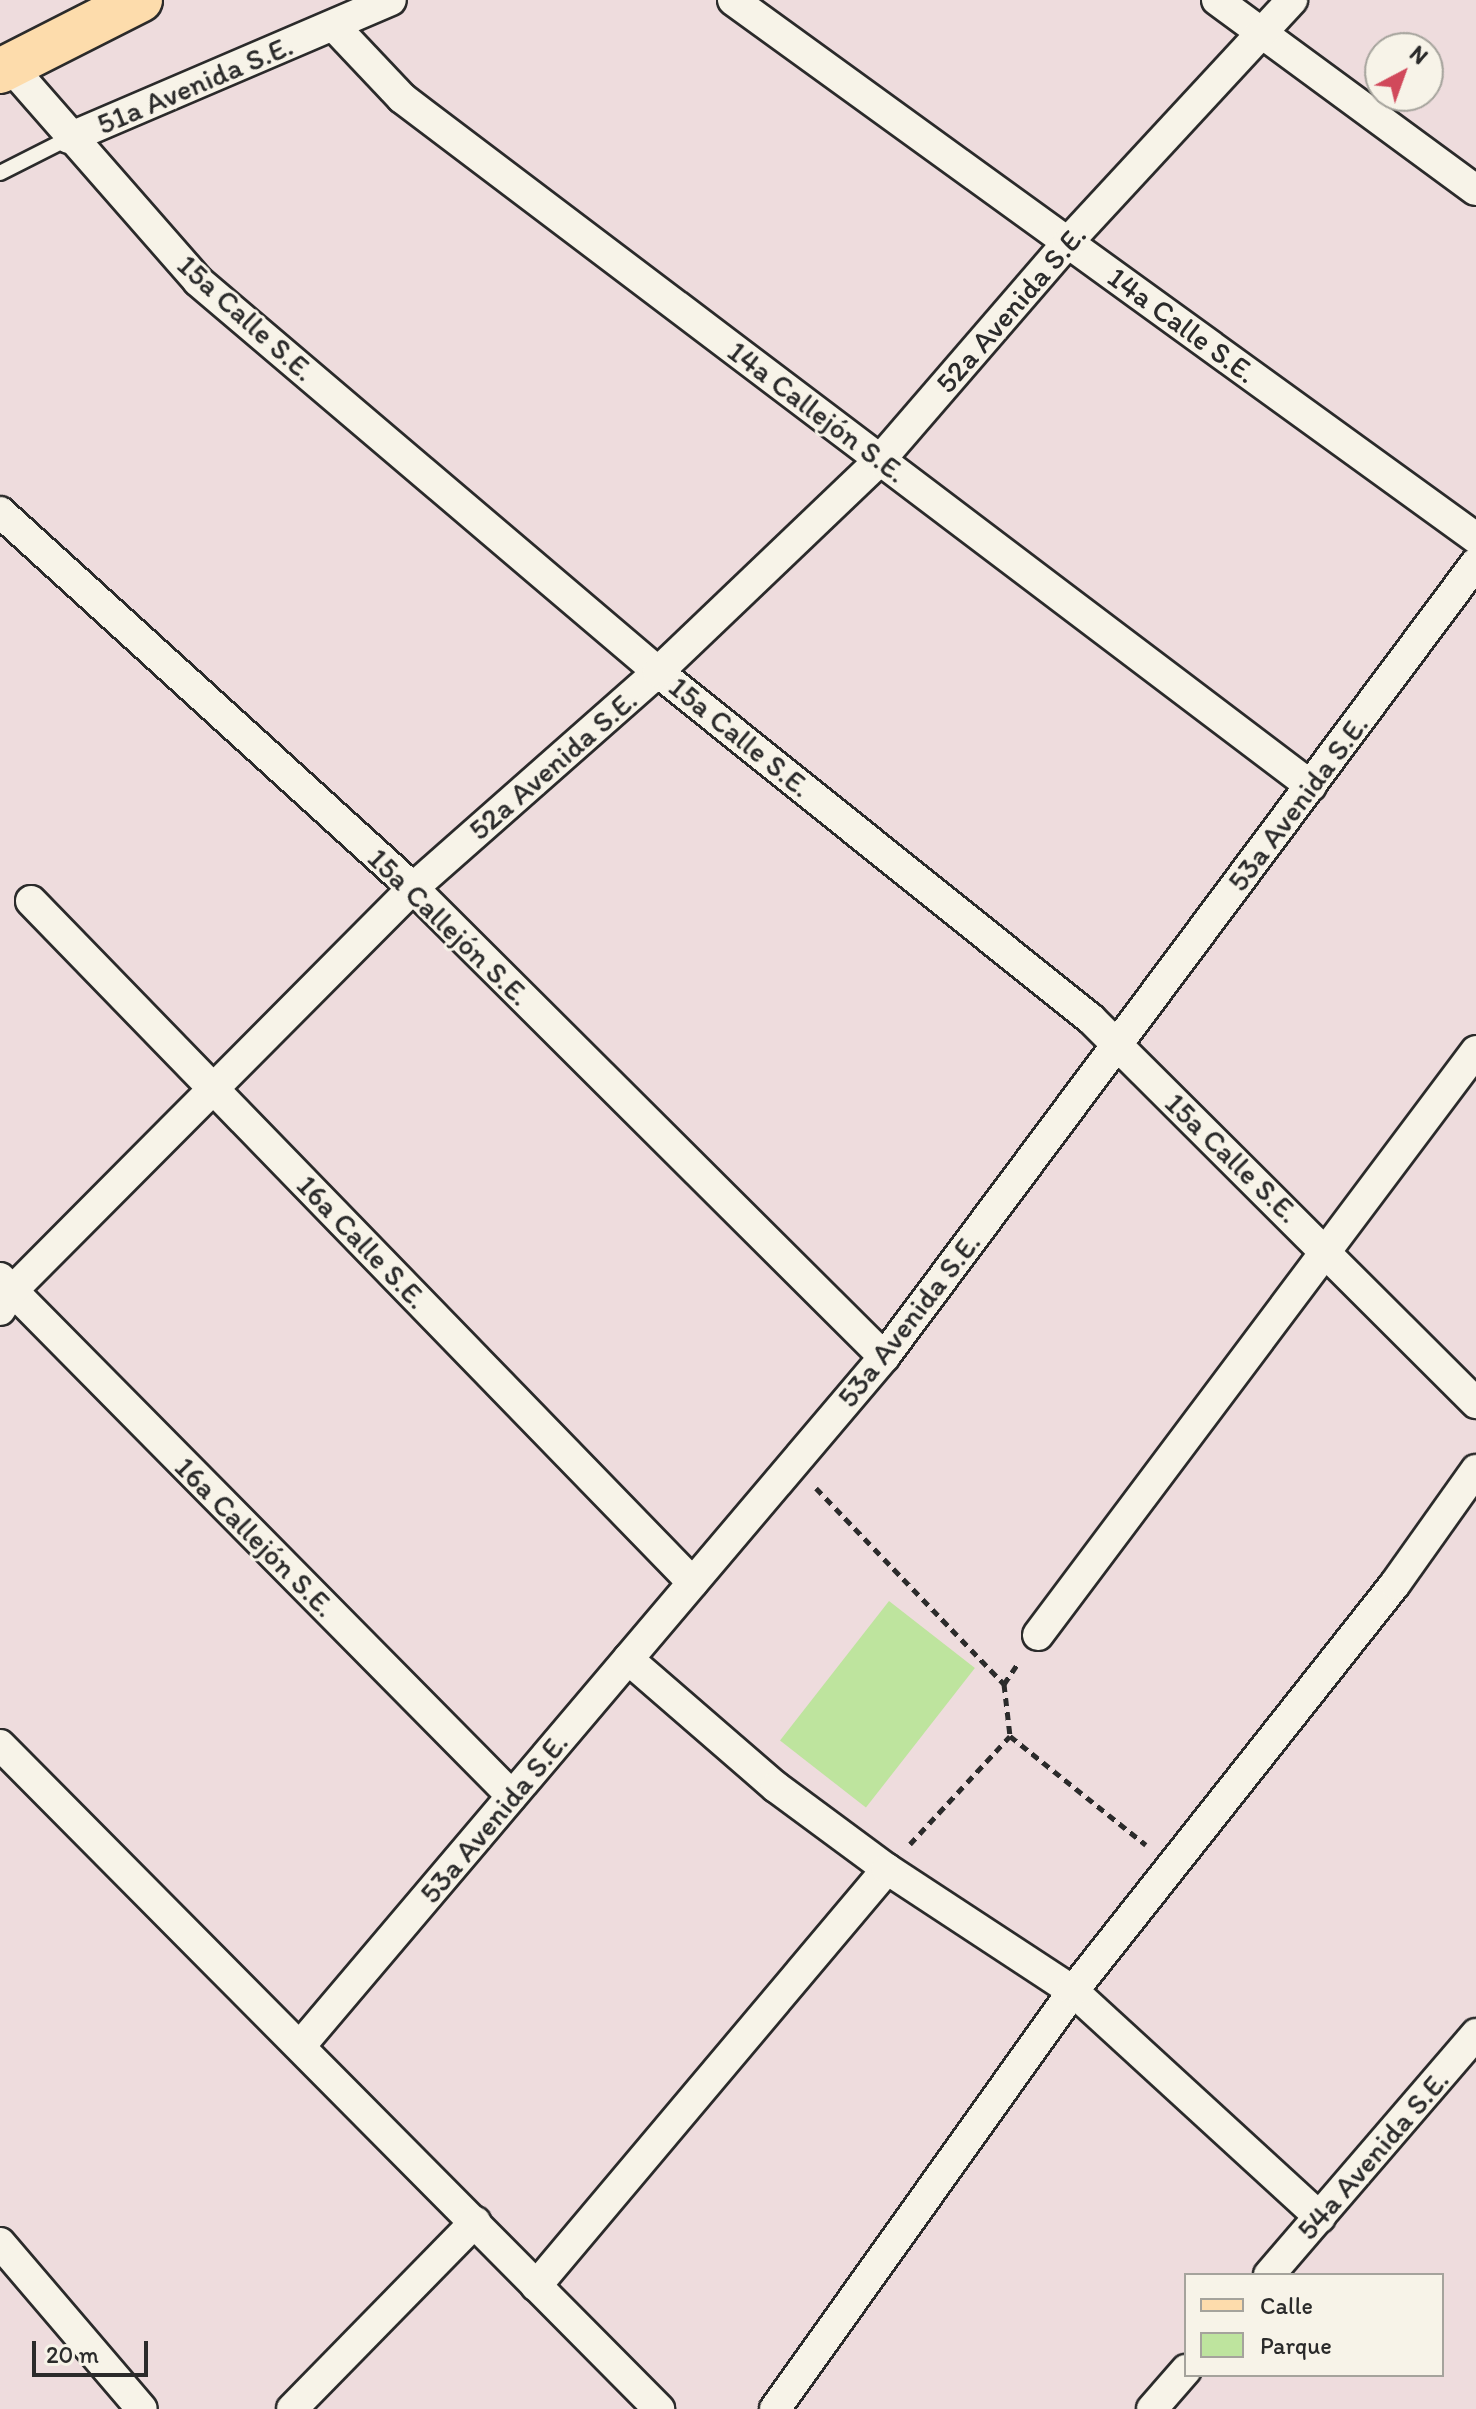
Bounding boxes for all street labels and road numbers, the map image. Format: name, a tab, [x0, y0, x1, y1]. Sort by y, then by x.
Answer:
street label: 51a Avenida S.E.	[92, 27, 298, 143]
street label: 52a Avenida S.E.	[928, 217, 1094, 401]
street label: 15a Calle S.E.	[170, 247, 322, 389]
street label: 14a Calle S.E.	[1100, 259, 1264, 391]
street label: 14a Callejón S.E.	[720, 333, 914, 491]
street label: 15a Calle S.E.	[661, 669, 819, 805]
street label: 52a Avenida S.E.	[461, 682, 645, 848]
street label: 53a Avenida S.E.	[1220, 708, 1376, 898]
street label: 15a Callejón S.E.	[360, 840, 538, 1014]
street label: 15a Calle S.E.	[1157, 1085, 1307, 1231]
street label: 16a Calle S.E.	[289, 1167, 435, 1317]
street label: 53a Avenida S.E.	[830, 1225, 988, 1415]
street label: 16a Callejón S.E.	[167, 1449, 343, 1625]
street label: 53a Avenida S.E.	[412, 1725, 576, 1911]
street label: 54a Avenida S.E.	[1289, 2063, 1457, 2247]

